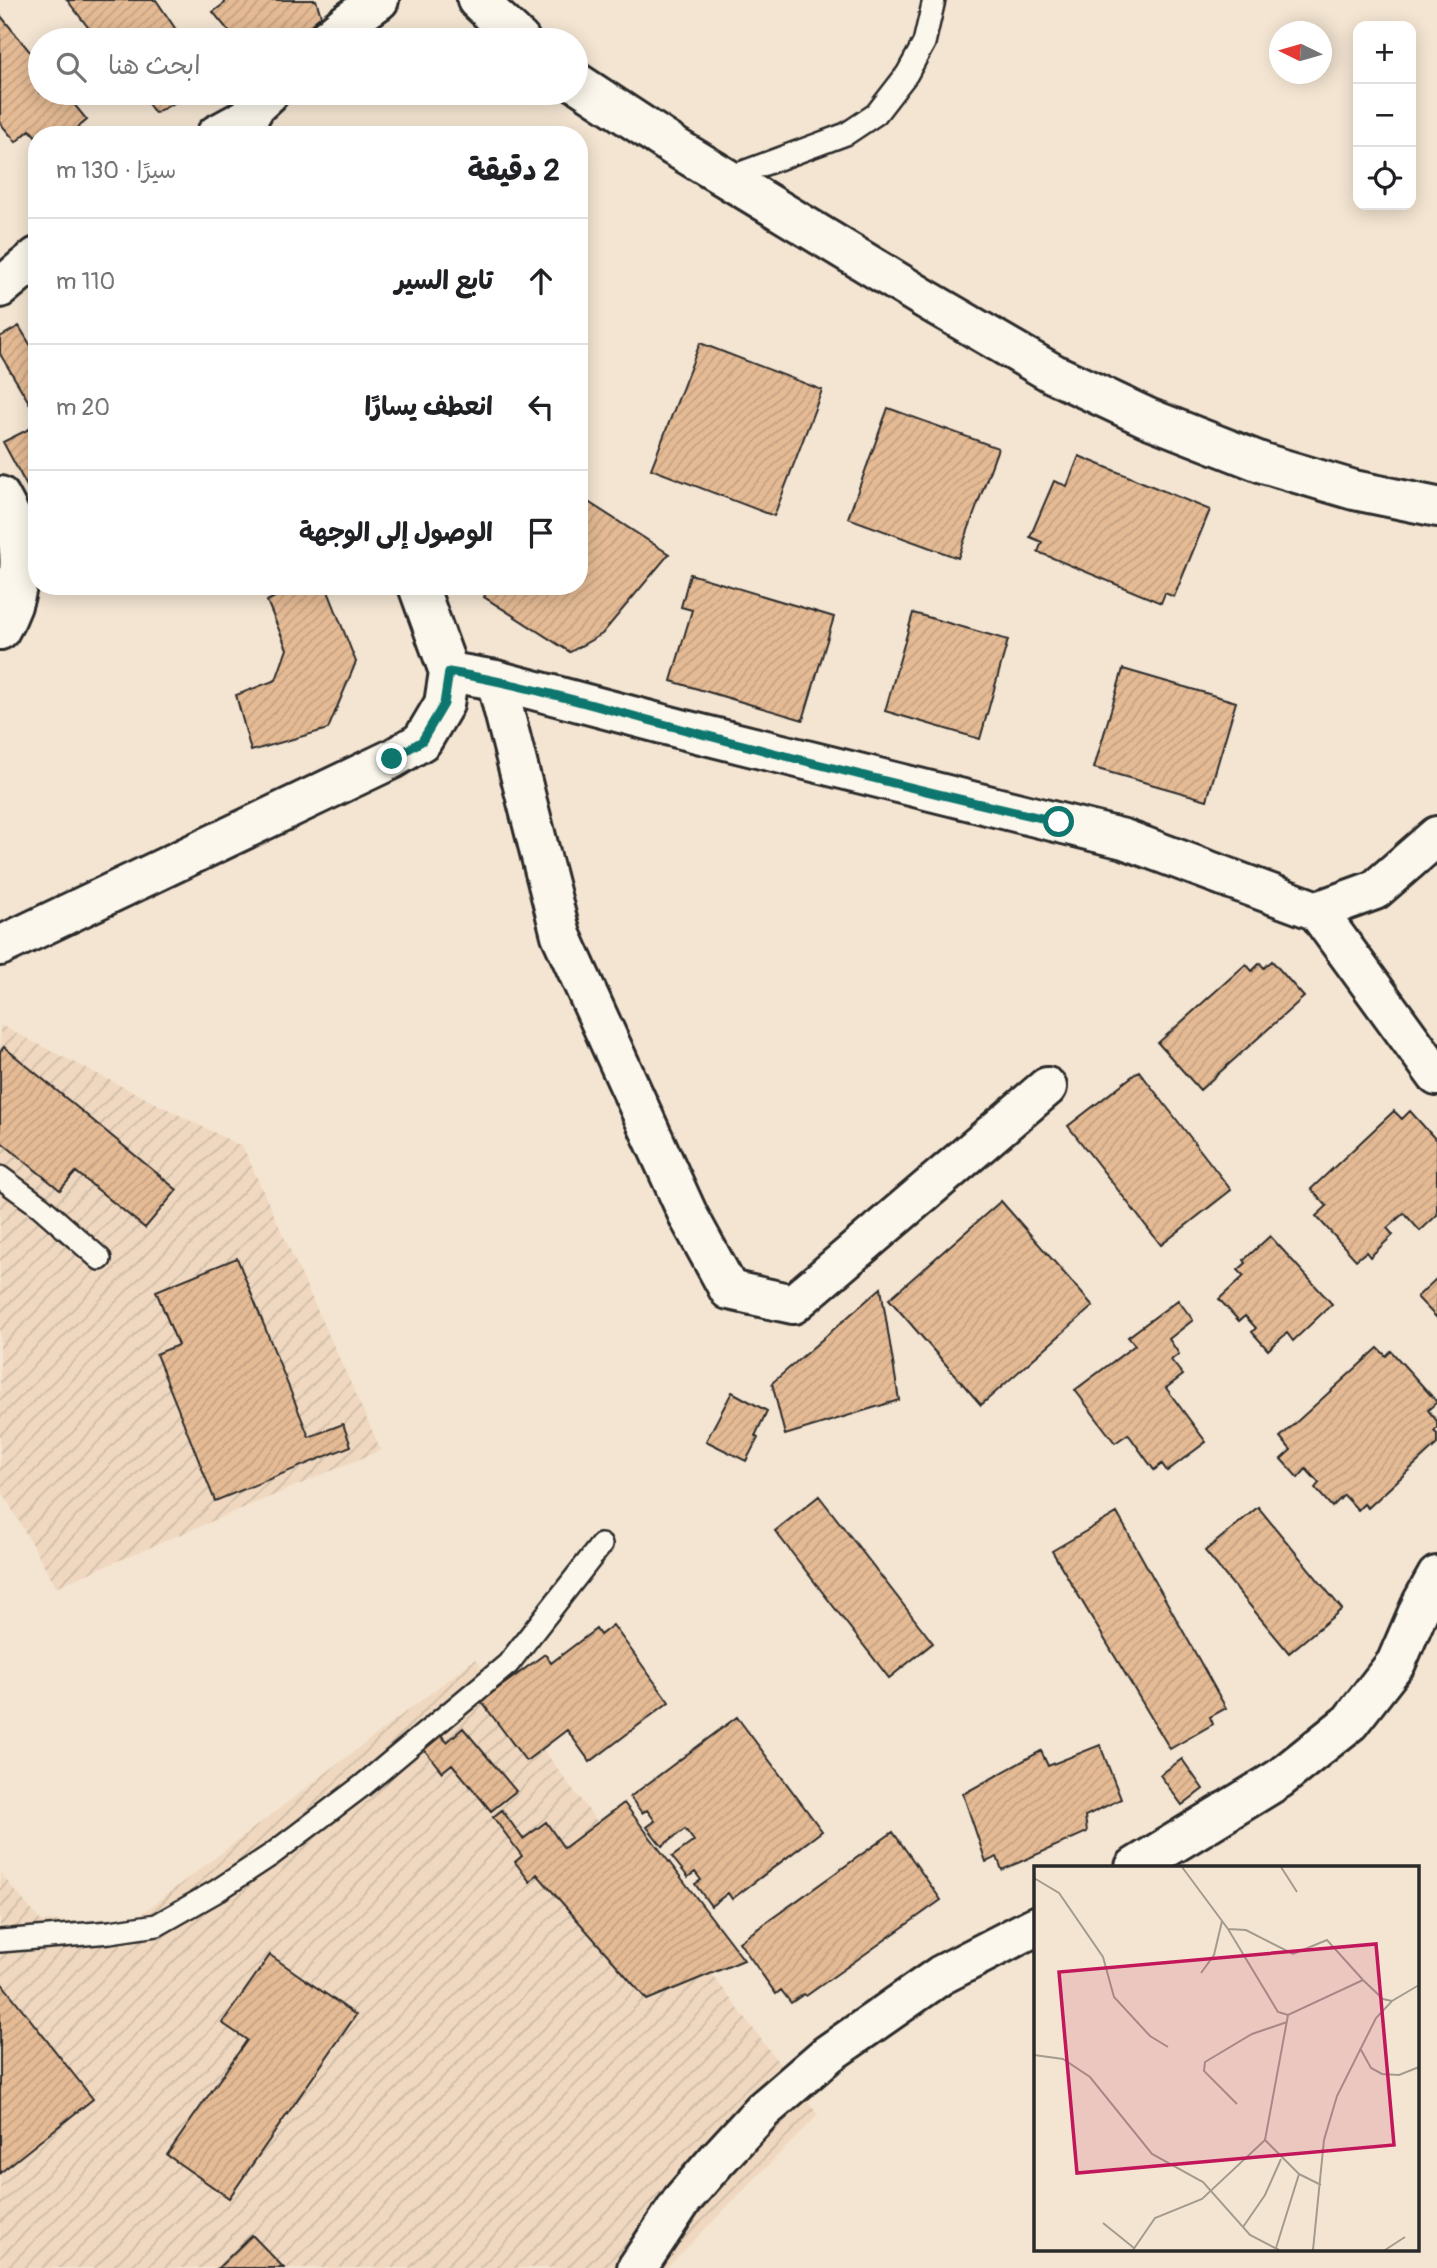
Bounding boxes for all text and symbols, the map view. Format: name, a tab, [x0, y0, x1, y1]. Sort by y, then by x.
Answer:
north arrow	[1269, 21, 1332, 84]
map controls	[1353, 21, 1416, 210]
button: +	[1353, 21, 1416, 84]
search box	[28, 28, 588, 105]
icon: search	[52, 48, 90, 86]
text: ابحث هنا	[108, 50, 201, 82]
button: −	[1353, 84, 1416, 147]
button: locate	[1353, 147, 1416, 210]
text: 2 دقيقة	[468, 152, 560, 189]
text: سيرًا · 130 m	[56, 156, 176, 185]
icon: ahead	[522, 262, 560, 300]
text: تابع السير	[395, 265, 493, 297]
text: 110 m	[56, 267, 115, 296]
icon: left	[522, 388, 560, 426]
text: انعطف يسارًا	[364, 391, 493, 423]
text: 20 m	[56, 393, 110, 422]
icon: arrive	[522, 514, 560, 552]
text: الوصول إلى الوجهة	[299, 517, 493, 549]
route end	[376, 743, 407, 774]
route start	[1043, 806, 1074, 837]
inset map	[1034, 1866, 1420, 2250]

